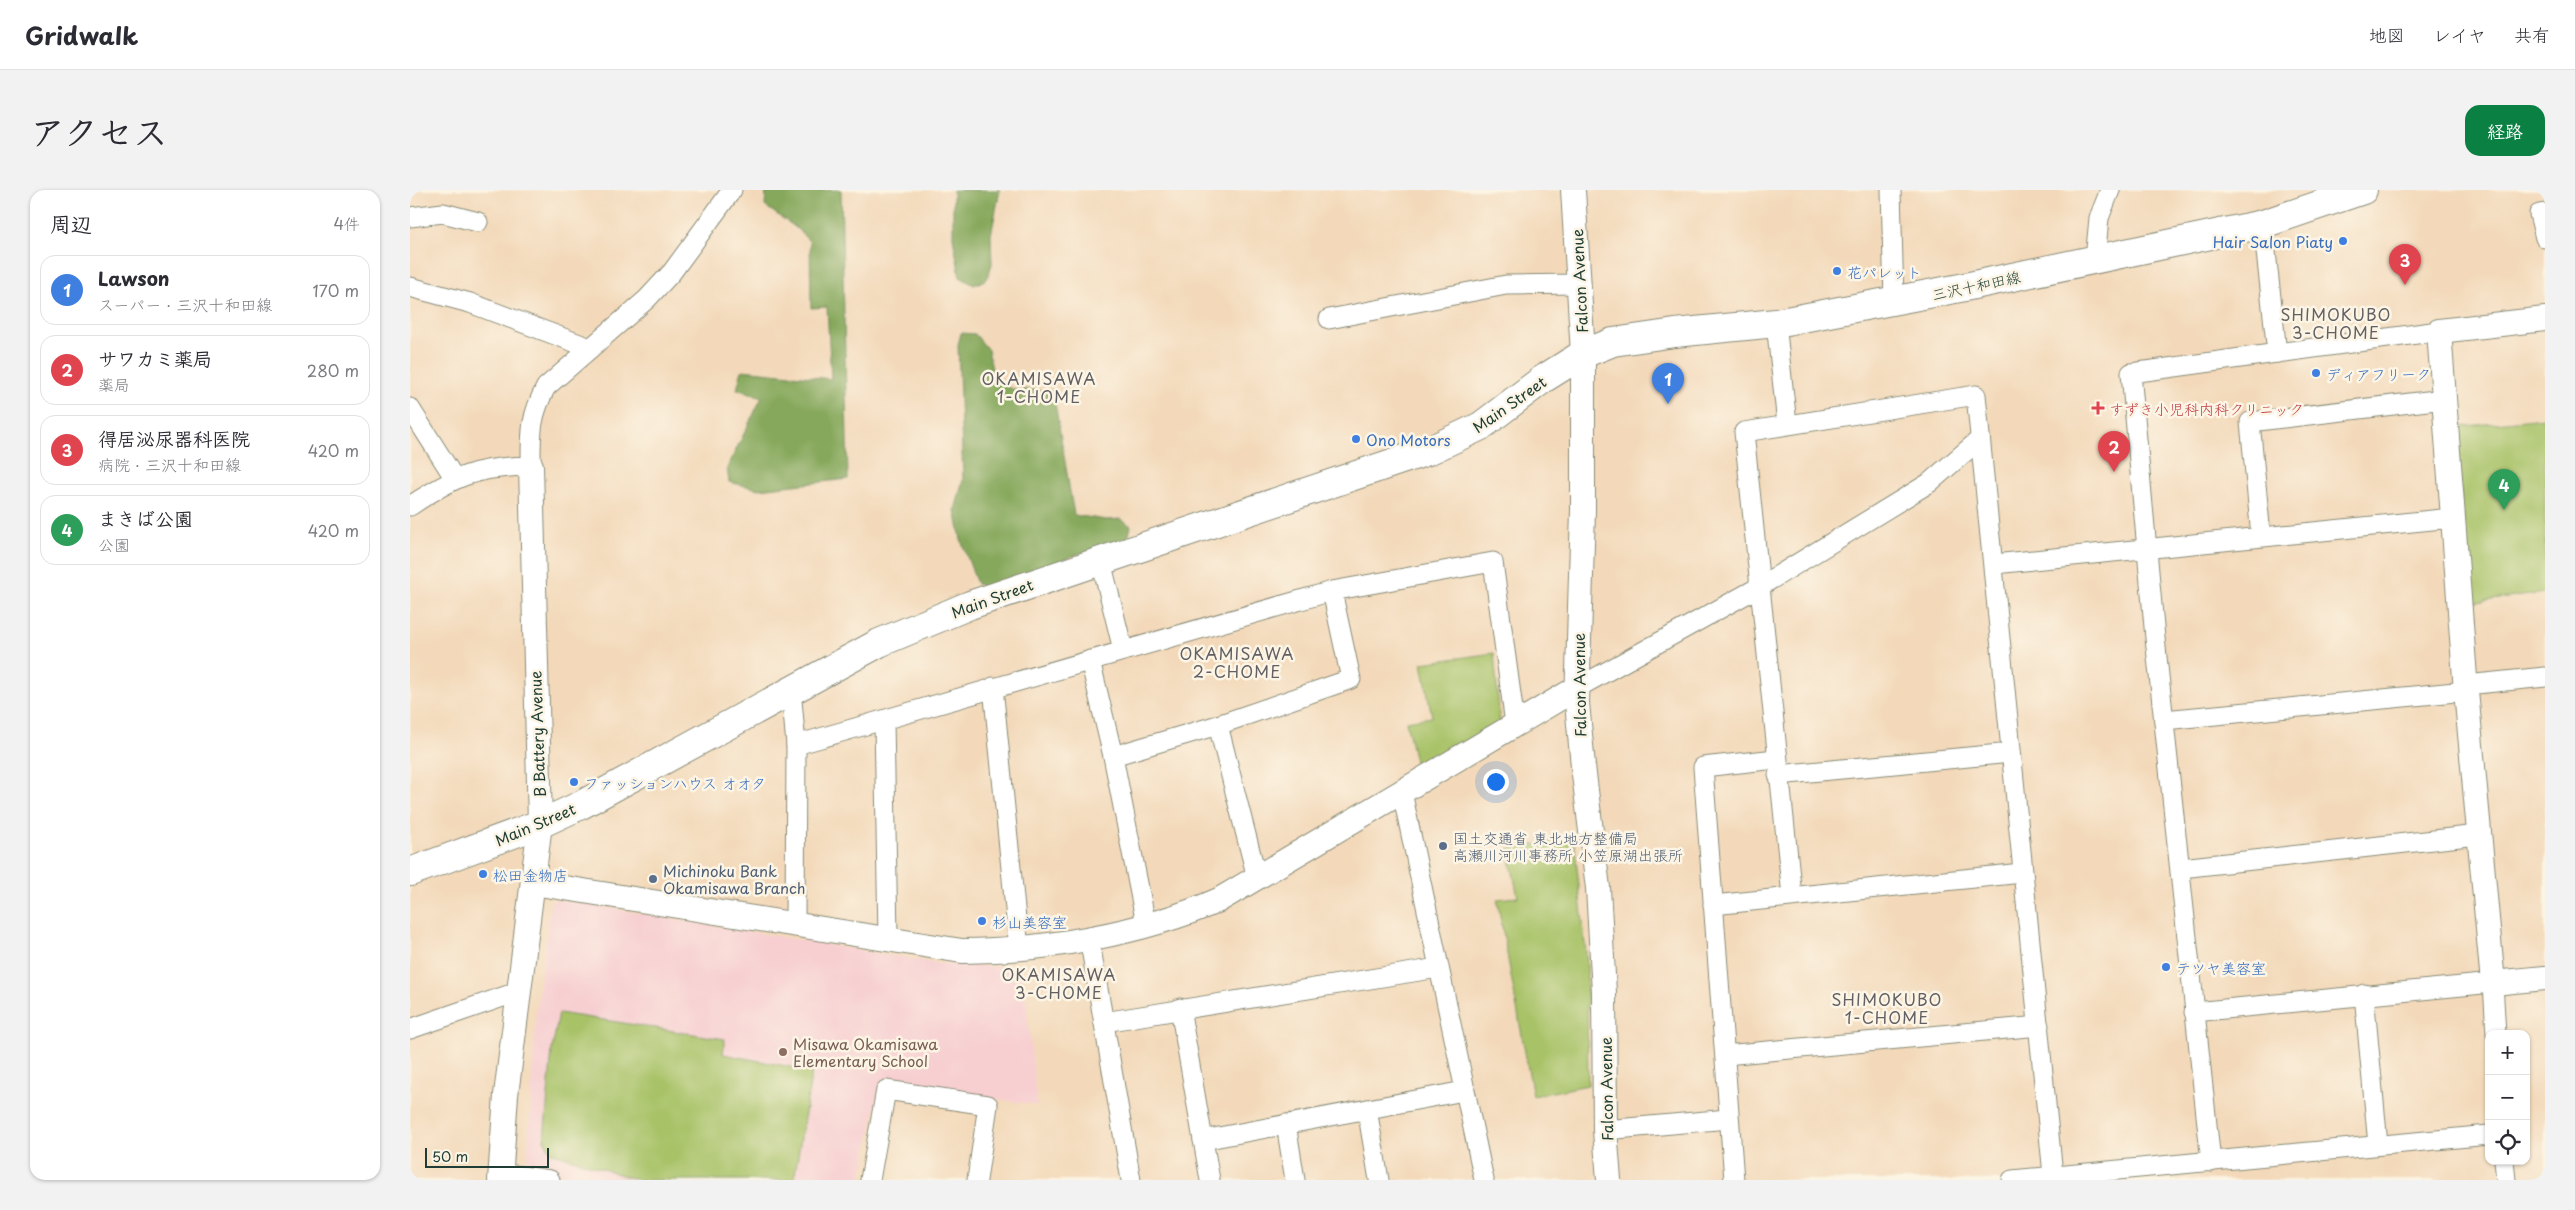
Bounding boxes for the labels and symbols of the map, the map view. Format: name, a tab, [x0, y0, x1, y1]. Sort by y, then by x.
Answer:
street label: Falcon Avenue	[1565, 228, 1593, 334]
place label: Hair Salon Piaty	[2213, 230, 2333, 253]
marker: Hair Salon Piaty	[2337, 235, 2349, 247]
pin: 3	[2389, 244, 2421, 285]
place label: 花パレット	[1847, 260, 1922, 283]
street label: 三沢十和田線	[1930, 264, 2022, 306]
marker: 花パレット	[1831, 265, 1843, 277]
district label: SHIMOKUBO 3-CHOME	[2281, 302, 2391, 344]
place label: ディアフリーク	[2326, 362, 2431, 385]
pin: 1	[1652, 363, 1684, 404]
district label: OKAMISAWA 1-CHOME	[981, 366, 1097, 408]
marker: ディアフリーク	[2310, 367, 2322, 379]
street label: Main Street	[1467, 370, 1551, 438]
place label: すずき小児科内科クリニック	[2109, 397, 2304, 420]
marker: すずき小児科内科クリニック	[2091, 401, 2105, 415]
place label: Ono Motors	[1366, 428, 1451, 451]
pin: 2	[2098, 431, 2130, 472]
marker: Ono Motors	[1350, 433, 1362, 445]
pin: 4	[2488, 469, 2520, 510]
street label: Main Street	[948, 573, 1036, 623]
street label: Falcon Avenue	[1567, 633, 1591, 737]
district label: OKAMISAWA 2-CHOME	[1179, 641, 1295, 683]
street label: B Battery Avenue	[523, 670, 551, 798]
your location	[1483, 769, 1509, 795]
place label: ファッションハウス オオタ	[584, 771, 766, 794]
marker: ファッションハウス オオタ	[568, 776, 580, 788]
street label: Main Street	[491, 797, 579, 851]
place label: 国土交通省 東北地方整備局 高瀬川河川事務所 小笠原湖出張所	[1453, 826, 1683, 866]
marker: 国土交通省 東北地方整備局 高瀬川河川事務所 小笠原湖出張所	[1437, 840, 1449, 852]
place label: Michinoku Bank Okamisawa Branch	[663, 859, 806, 899]
place label: 松田金物店	[493, 863, 568, 886]
marker: 松田金物店	[477, 868, 489, 880]
marker: Michinoku Bank Okamisawa Branch	[647, 873, 659, 885]
place label: 杉山美容室	[992, 910, 1067, 933]
marker: 杉山美容室	[976, 915, 988, 927]
place label: テツヤ美容室	[2176, 956, 2266, 979]
marker: テツヤ美容室	[2160, 961, 2172, 973]
district label: OKAMISAWA 3-CHOME	[1001, 962, 1117, 1004]
district label: SHIMOKUBO 1-CHOME	[1832, 987, 1942, 1029]
place label: Misawa Okamisawa Elementary School	[793, 1032, 938, 1072]
street label: Falcon Avenue	[1594, 1037, 1618, 1141]
marker: Misawa Okamisawa Elementary School	[777, 1046, 789, 1058]
scale bar	[425, 1145, 549, 1168]

